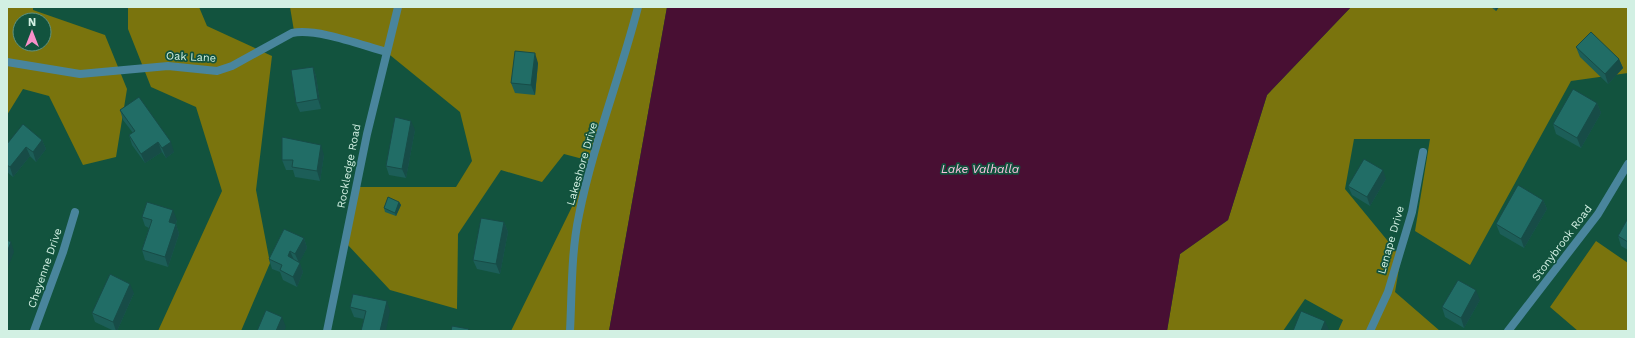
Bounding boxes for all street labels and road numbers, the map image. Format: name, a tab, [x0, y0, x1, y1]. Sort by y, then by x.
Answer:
street label: Oak Lane	[166, 49, 216, 65]
street label: Lakeshore Drive	[564, 121, 600, 207]
street label: Rockledge Road	[334, 123, 364, 209]
street label: Stonybrook Road	[1529, 203, 1595, 283]
street label: Lenape Drive	[1375, 204, 1407, 276]
street label: Cheyenne Drive	[25, 226, 65, 310]

